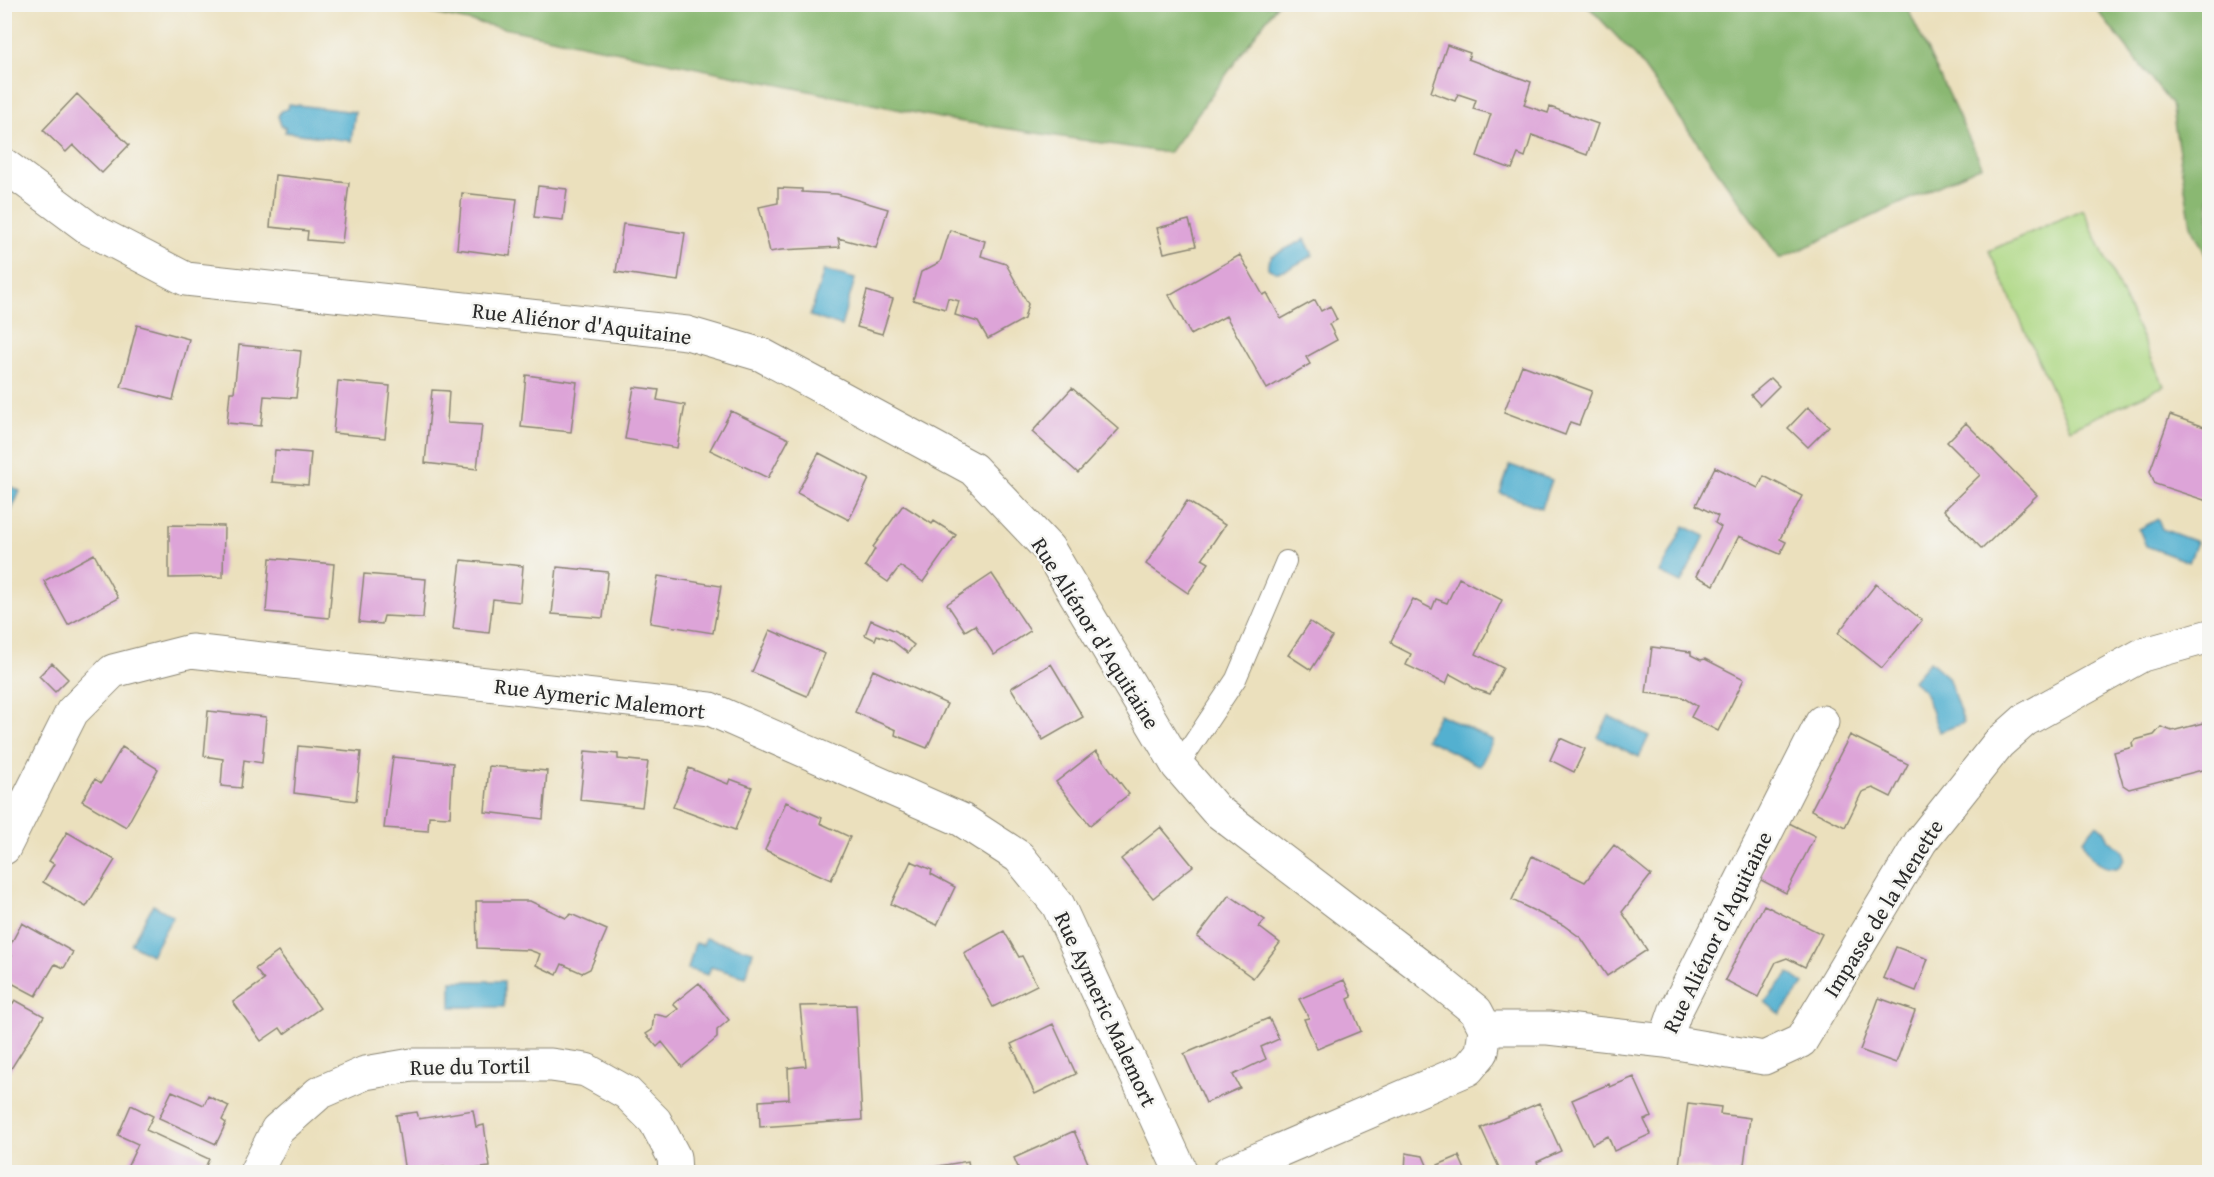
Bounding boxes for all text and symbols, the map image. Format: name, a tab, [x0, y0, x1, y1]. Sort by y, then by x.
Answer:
street label: Rue Aliénor d'Aquitaine	[471, 294, 693, 352]
street label: Rue Aliénor d'Aquitaine	[1024, 531, 1168, 735]
street label: Rue Aymeric Malemort	[493, 669, 707, 727]
street label: Impasse de la Menette	[1815, 813, 1951, 1003]
street label: Rue Aliénor d'Aquitaine	[1654, 826, 1780, 1038]
street label: Rue Aymeric Malemort	[1047, 906, 1165, 1112]
street label: Rue du Tortil	[410, 1049, 530, 1083]

